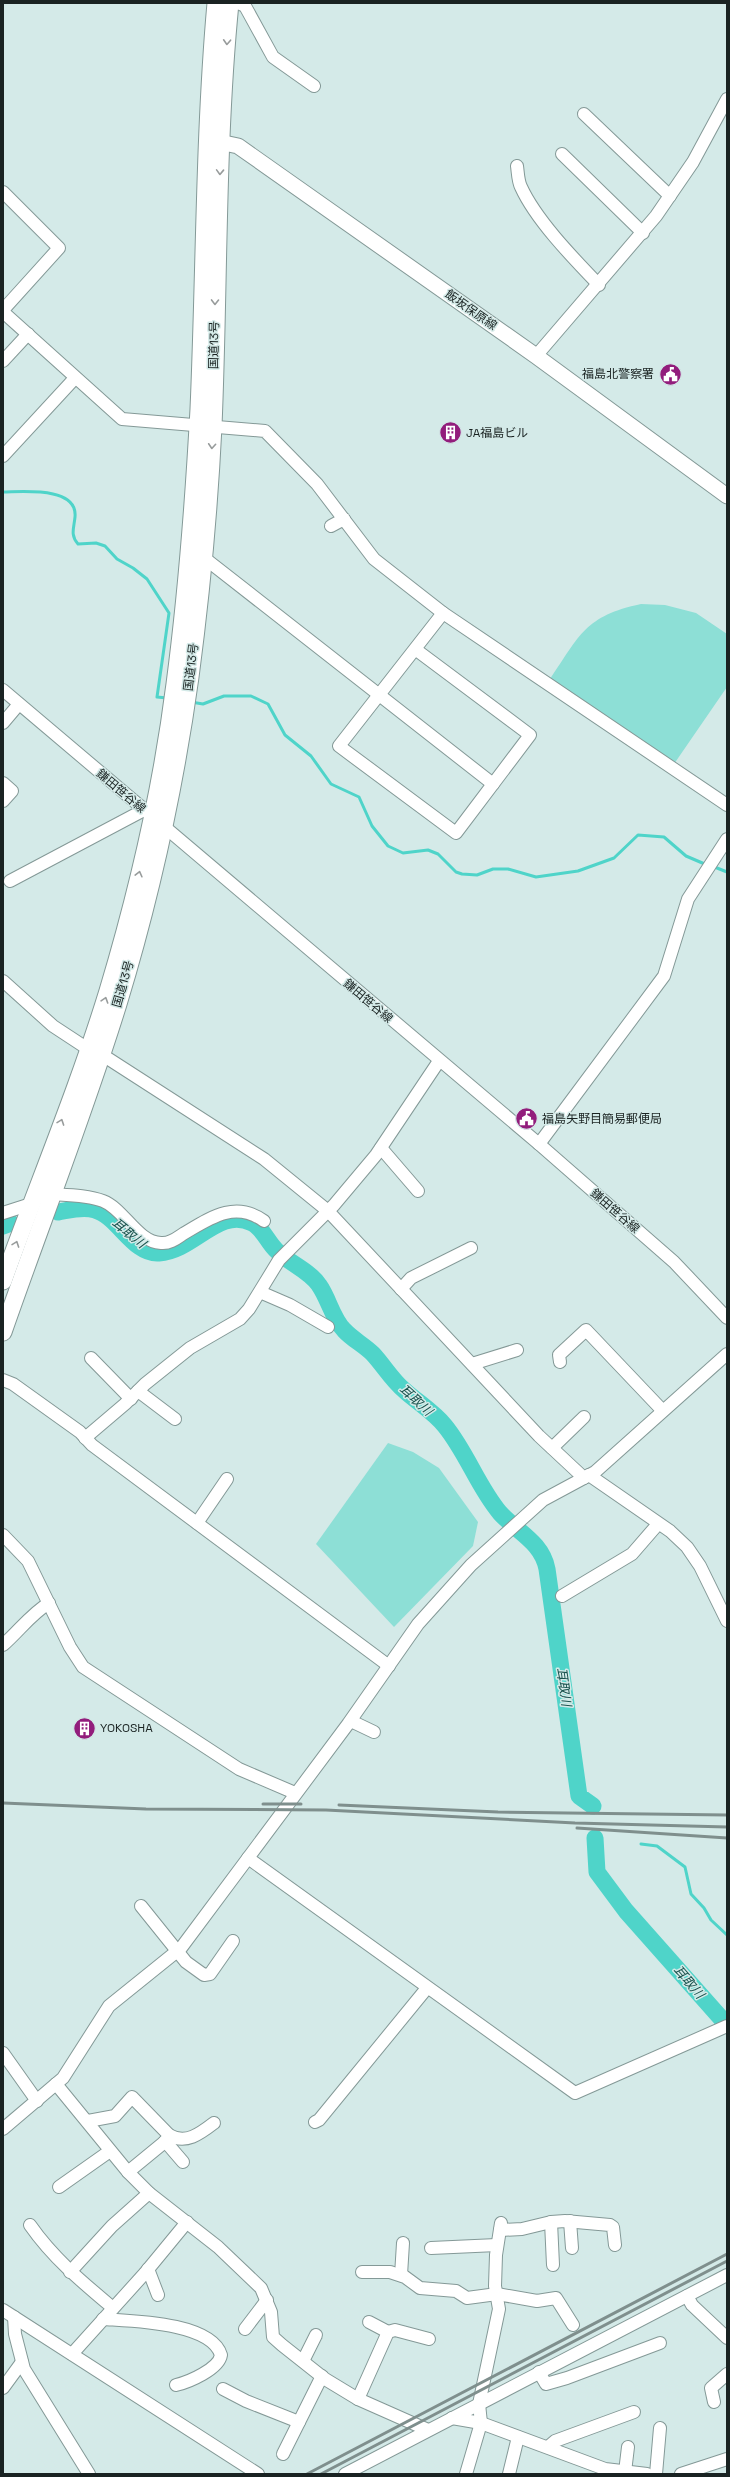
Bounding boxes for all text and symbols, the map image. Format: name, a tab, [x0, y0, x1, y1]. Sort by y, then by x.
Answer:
one-way arrow	[222, 39, 231, 45]
one-way arrow	[216, 169, 224, 175]
street label: 飯坂保原線	[442, 286, 500, 334]
one-way arrow	[211, 299, 219, 305]
street label: 国道13号	[206, 321, 222, 369]
public building icon: 福島北警察署	[657, 361, 683, 387]
place label: 福島北警察署	[582, 366, 654, 382]
building icon: JA福島ビル	[438, 420, 464, 446]
place label: JA福島ビル	[466, 425, 528, 441]
one-way arrow	[207, 443, 216, 449]
street label: 国道13号	[180, 642, 202, 692]
street label: 鎌田笹谷線	[93, 766, 149, 816]
one-way arrow	[134, 871, 143, 878]
street label: 国道13号	[109, 959, 137, 1009]
street label: 鎌田笹谷線	[340, 976, 396, 1026]
one-way arrow	[100, 996, 109, 1003]
public building icon: 福島矢野目簡易郵便局	[514, 1106, 540, 1132]
place label: 福島矢野目簡易郵便局	[542, 1111, 662, 1127]
one-way arrow	[57, 1119, 65, 1126]
street label: 鎌田笹谷線	[587, 1185, 643, 1237]
water label: 耳取川	[108, 1214, 151, 1253]
one-way arrow	[12, 1241, 20, 1248]
water label: 耳取川	[396, 1381, 438, 1421]
water label: 耳取川	[553, 1666, 575, 1709]
building icon: YOKOSHA	[72, 1715, 98, 1741]
place label: YOKOSHA	[100, 1720, 153, 1736]
water label: 耳取川	[670, 1962, 710, 2004]

